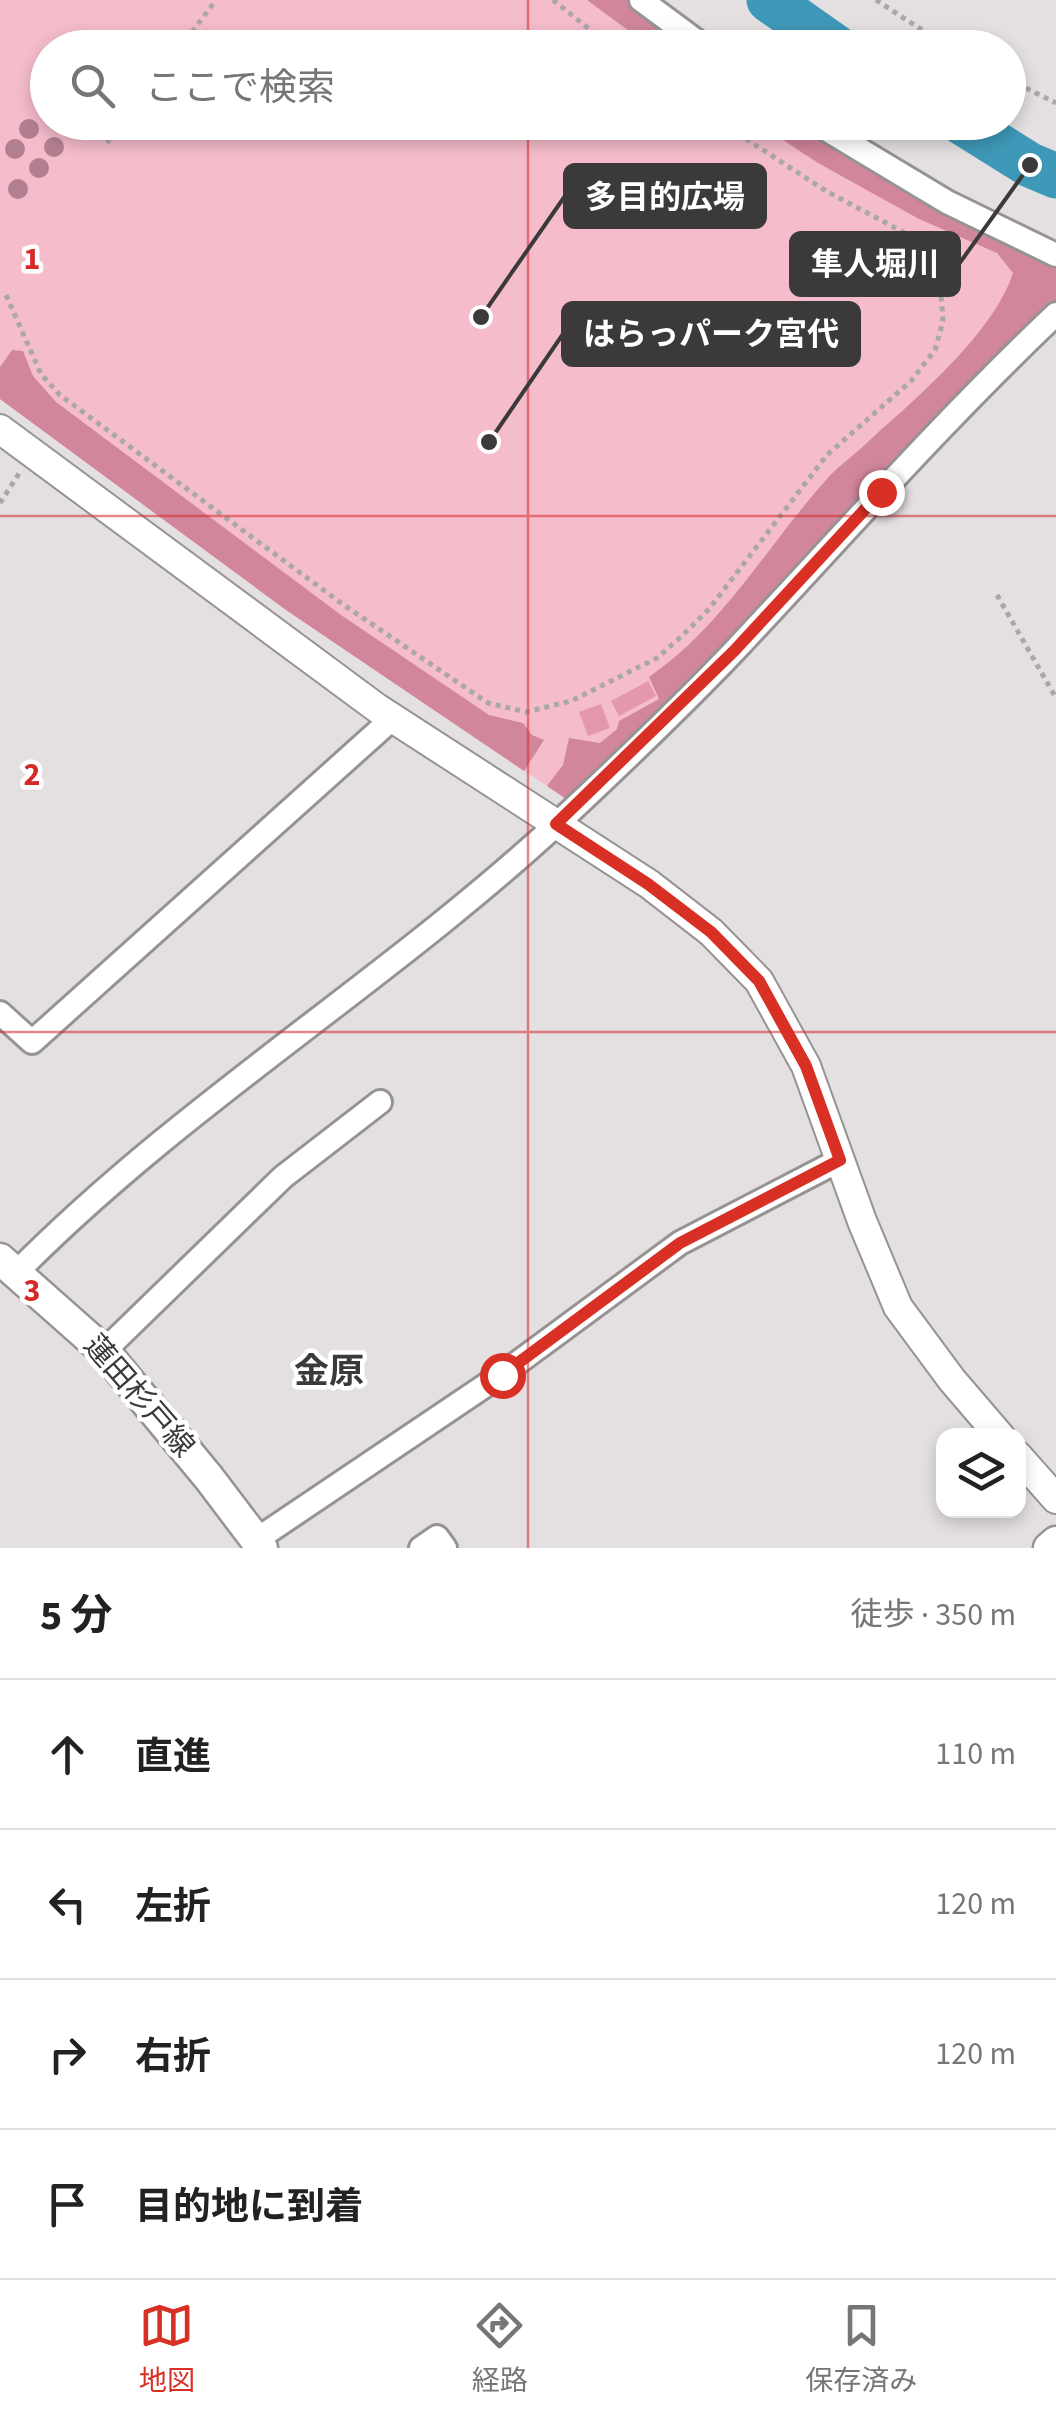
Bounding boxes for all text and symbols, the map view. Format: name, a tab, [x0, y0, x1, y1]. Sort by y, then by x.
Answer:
search box	[30, 30, 1026, 140]
icon: search	[65, 58, 120, 113]
text: ここで検索	[145, 61, 335, 115]
callout: 多目的広場	[565, 165, 765, 227]
text: 多目的広場	[585, 175, 745, 221]
callout: 隼人堀川	[791, 233, 959, 295]
text: 1	[24, 236, 40, 282]
text: 隼人堀川	[811, 242, 939, 288]
callout: はらっパーク宮代	[563, 303, 859, 365]
text: はらっパーク宮代	[583, 312, 839, 358]
route end	[859, 470, 905, 516]
text: 2	[24, 752, 40, 798]
text: 3	[24, 1268, 40, 1314]
street label: 蓮田杉戸線	[74, 1325, 204, 1467]
district label: 金原	[294, 1347, 364, 1397]
route start	[480, 1353, 526, 1399]
map controls	[936, 1428, 1026, 1518]
button: layers	[936, 1428, 1026, 1518]
text: 5 分	[40, 1586, 113, 1646]
text: 徒歩 · 350 m	[851, 1592, 1016, 1638]
icon: ahead	[40, 1727, 95, 1782]
text: 直進	[135, 1730, 211, 1784]
text: 110 m	[935, 1731, 1016, 1777]
icon: left	[40, 1877, 95, 1932]
text: 左折	[135, 1880, 211, 1934]
text: 120 m	[935, 1881, 1016, 1927]
icon: right	[40, 2027, 95, 2082]
text: 右折	[135, 2030, 211, 2084]
text: 120 m	[935, 2031, 1016, 2077]
icon: arrive	[40, 2177, 95, 2232]
text: 目的地に到着	[135, 2180, 363, 2234]
tab: 地図	[139, 2298, 195, 2401]
tab: 経路	[472, 2298, 528, 2401]
tab: 保存済み	[805, 2298, 917, 2401]

